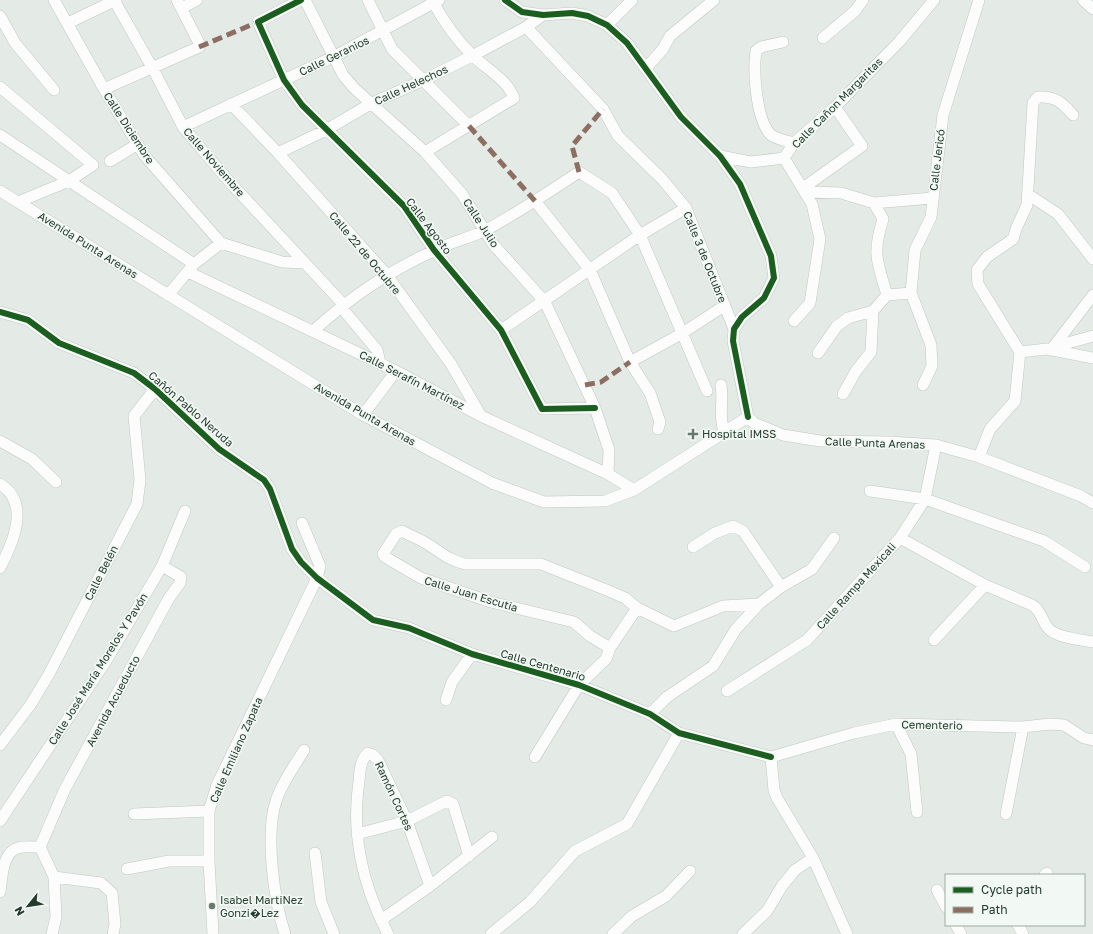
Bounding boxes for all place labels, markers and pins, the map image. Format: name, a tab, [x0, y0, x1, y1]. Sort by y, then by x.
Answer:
place label: Hospital IMSS	[702, 427, 776, 440]
marker: Hospital IMSS	[687, 428, 699, 440]
place label: Isabel MartiNez Gonzi�Lez	[220, 893, 303, 919]
marker: Isabel MartiNez Gonzi�Lez	[207, 901, 217, 911]

